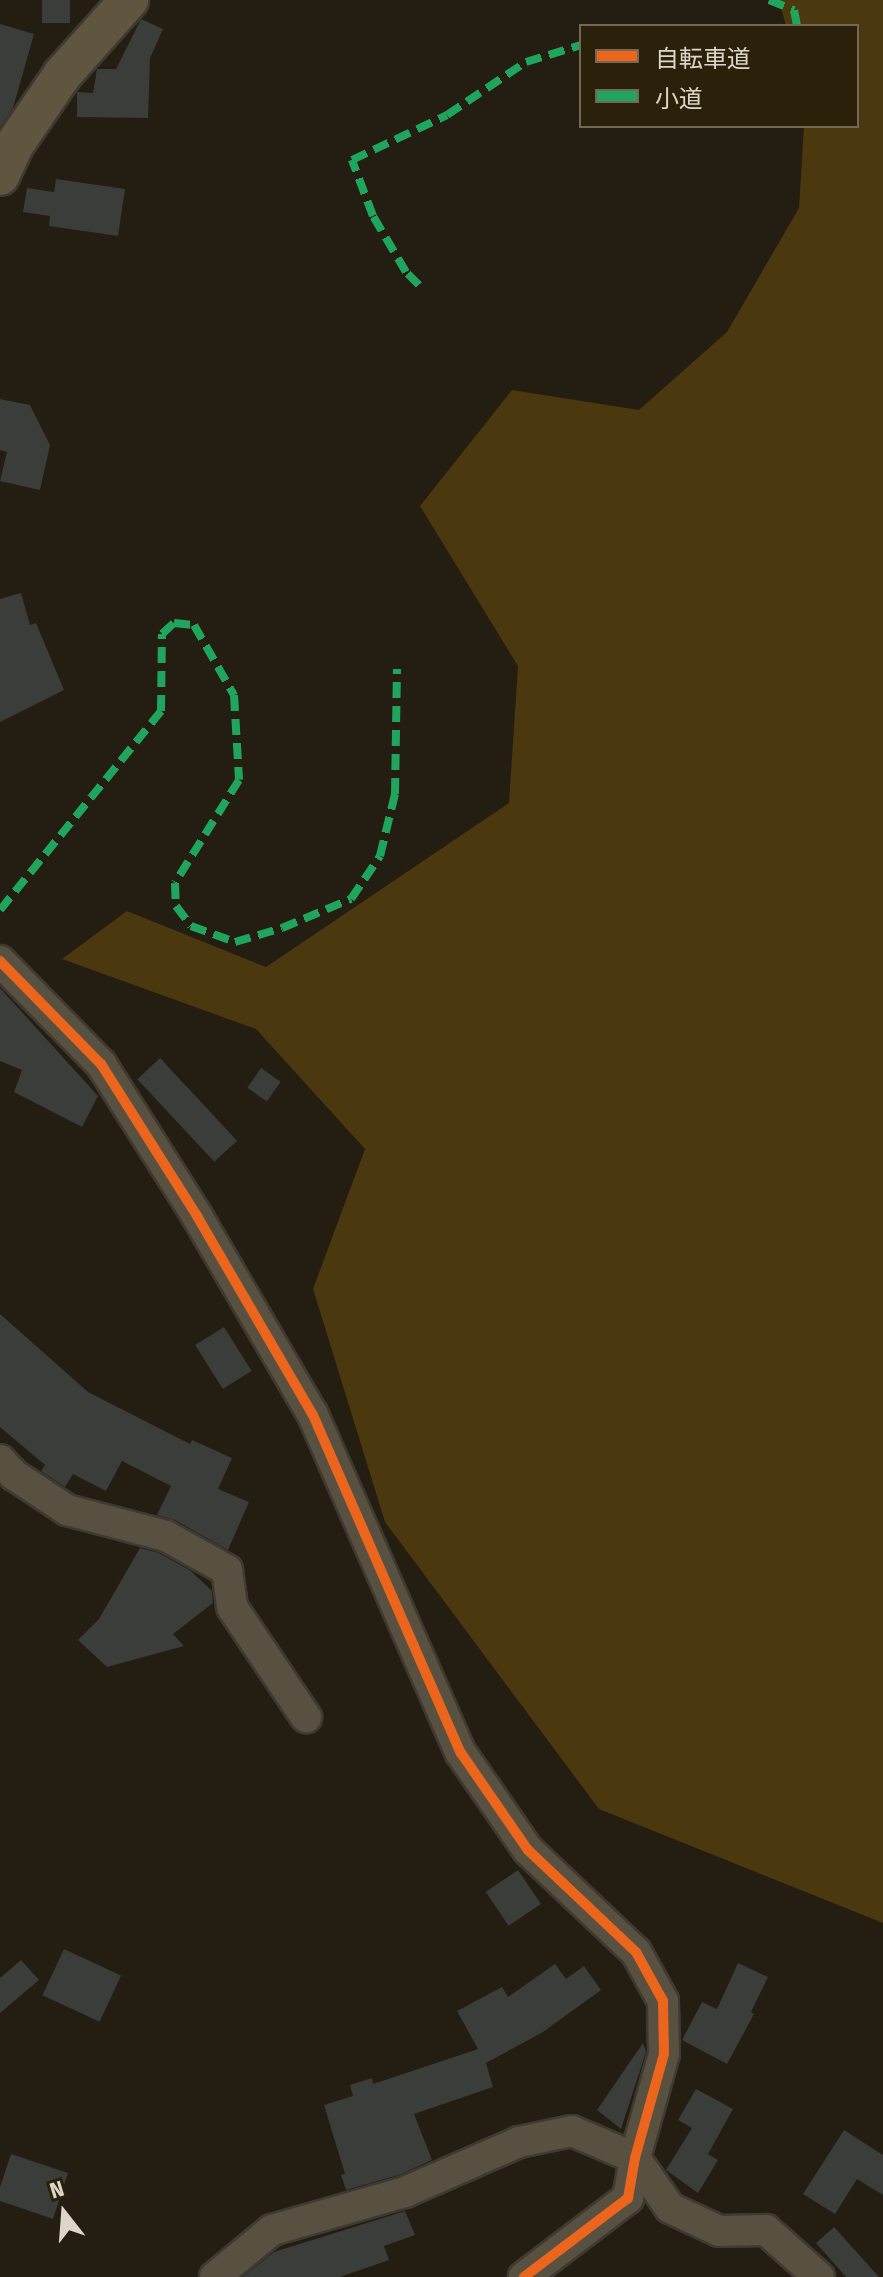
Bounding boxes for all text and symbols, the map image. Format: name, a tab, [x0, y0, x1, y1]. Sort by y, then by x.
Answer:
legend	[579, 24, 859, 128]
text: 自転車道	[655, 45, 751, 73]
text: 小道	[655, 85, 703, 113]
north arrow	[24, 2173, 104, 2253]
text: N	[47, 2175, 67, 2204]

